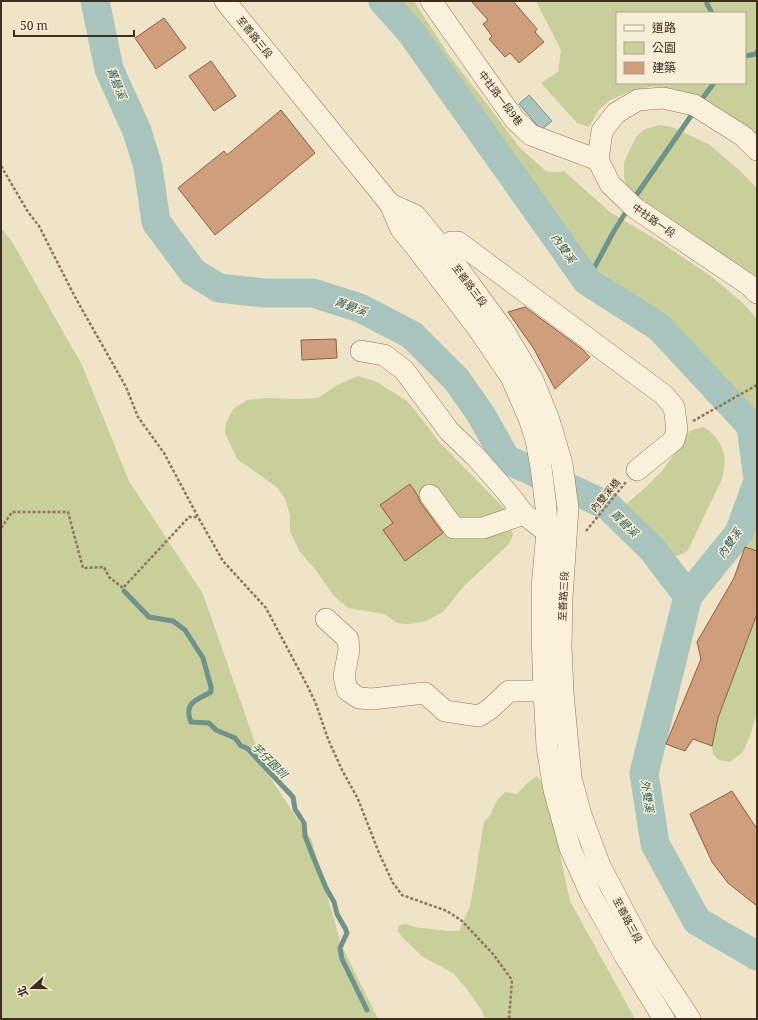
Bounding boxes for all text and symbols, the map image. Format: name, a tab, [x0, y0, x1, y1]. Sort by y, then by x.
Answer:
scale bar	[14, 12, 134, 38]
legend	[616, 12, 746, 84]
street label: 至善路三段	[234, 13, 276, 61]
text: 50 m	[20, 17, 48, 34]
text: 道路	[652, 19, 676, 36]
text: 公園	[652, 39, 676, 56]
text: 建築	[652, 59, 676, 76]
water label: 菁礐溪	[104, 65, 131, 103]
street label: 中社路一段9巷	[476, 68, 526, 128]
street label: 中社路一段	[630, 200, 678, 240]
water label: 內雙溪	[548, 230, 581, 267]
street label: 至善路三段	[449, 261, 491, 309]
water label: 菁礐溪	[333, 293, 371, 319]
street label: 內雙溪橋	[587, 475, 623, 515]
water label: 菁礐溪	[608, 506, 644, 541]
water label: 內雙溪	[713, 524, 746, 561]
street label: 至善路三段	[555, 571, 571, 621]
water label: 芋仔園圳	[249, 739, 292, 782]
water label: 外雙溪	[638, 779, 658, 815]
street label: 至善路三段	[610, 895, 646, 945]
north arrow	[12, 968, 52, 1008]
text: 北	[13, 984, 31, 1000]

